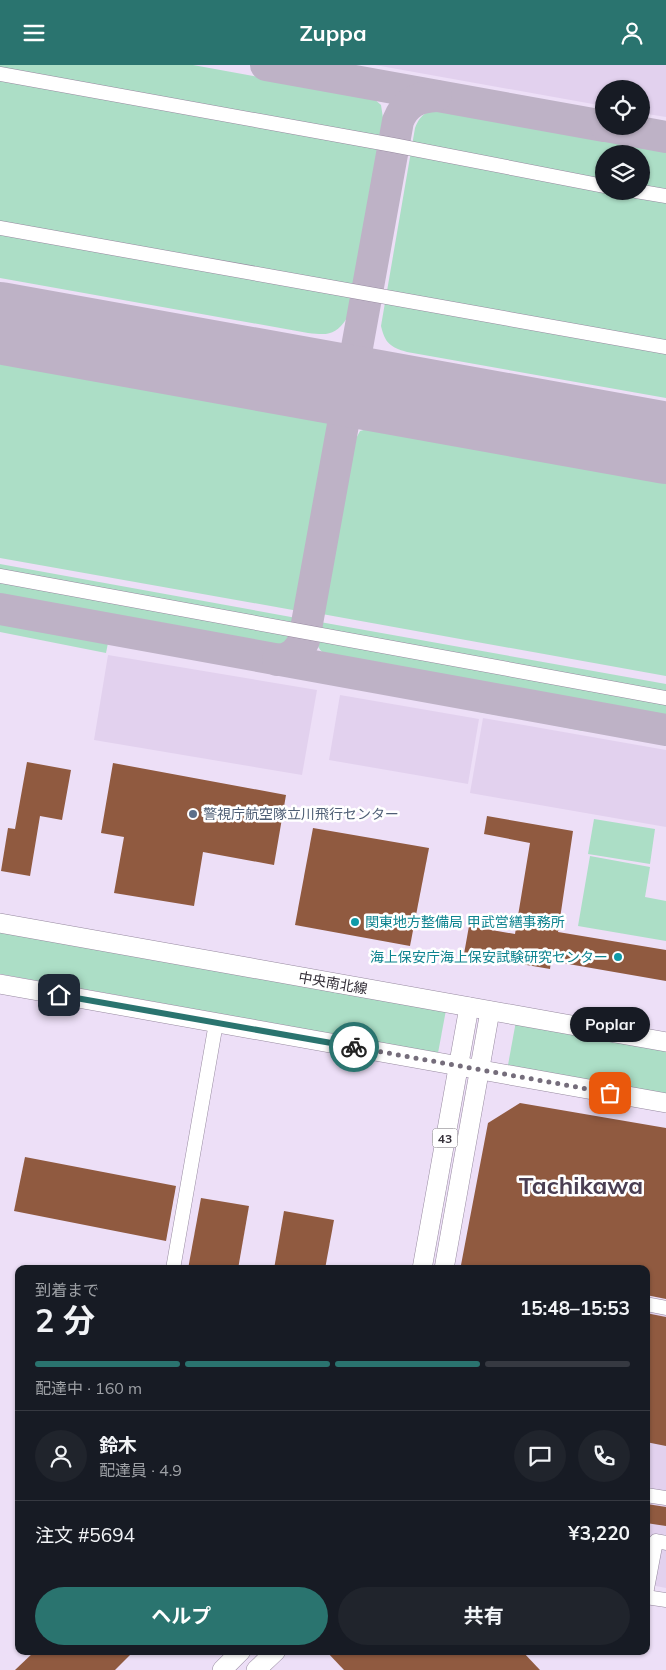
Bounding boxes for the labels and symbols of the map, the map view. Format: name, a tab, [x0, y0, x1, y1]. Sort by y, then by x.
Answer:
place label: 警視庁航空隊立川飛行センター	[203, 805, 399, 823]
marker: 警視庁航空隊立川飛行センター	[187, 808, 199, 820]
place label: 関東地方整備局 甲武営繕事務所	[365, 913, 565, 931]
marker: 関東地方整備局 甲武営繕事務所	[349, 916, 361, 928]
place label: 海上保安庁海上保安試験研究センター	[370, 948, 608, 966]
marker: 海上保安庁海上保安試験研究センター	[612, 951, 624, 963]
street label: 中央南北線	[297, 968, 369, 998]
pin	[38, 974, 80, 1016]
callout: Poplar	[570, 1008, 650, 1043]
courier	[329, 1022, 379, 1072]
pin	[589, 1072, 631, 1114]
road number: 43	[432, 1129, 458, 1147]
district label: Tachikawa	[519, 1170, 643, 1200]

